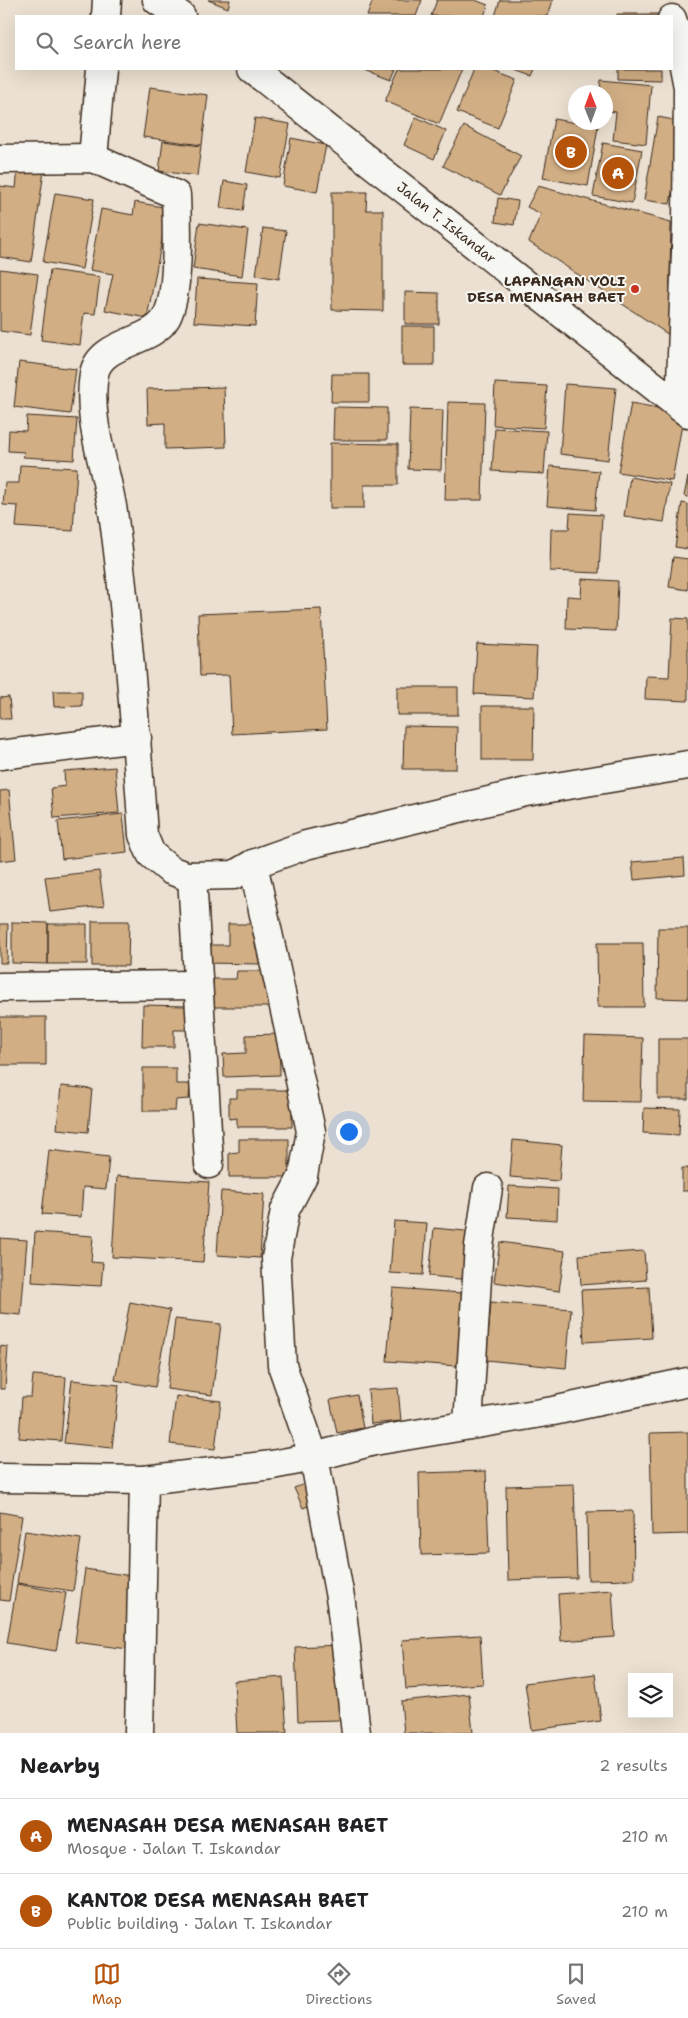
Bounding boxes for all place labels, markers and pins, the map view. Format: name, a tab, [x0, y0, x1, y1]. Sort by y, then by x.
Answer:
pin: B	[555, 133, 587, 171]
pin: A	[602, 154, 634, 192]
place label: LAPANGAN VOLI DESA MENASAH BAET	[467, 272, 625, 306]
marker: LAPANGAN VOLI DESA MENASAH BAET	[629, 283, 641, 295]

